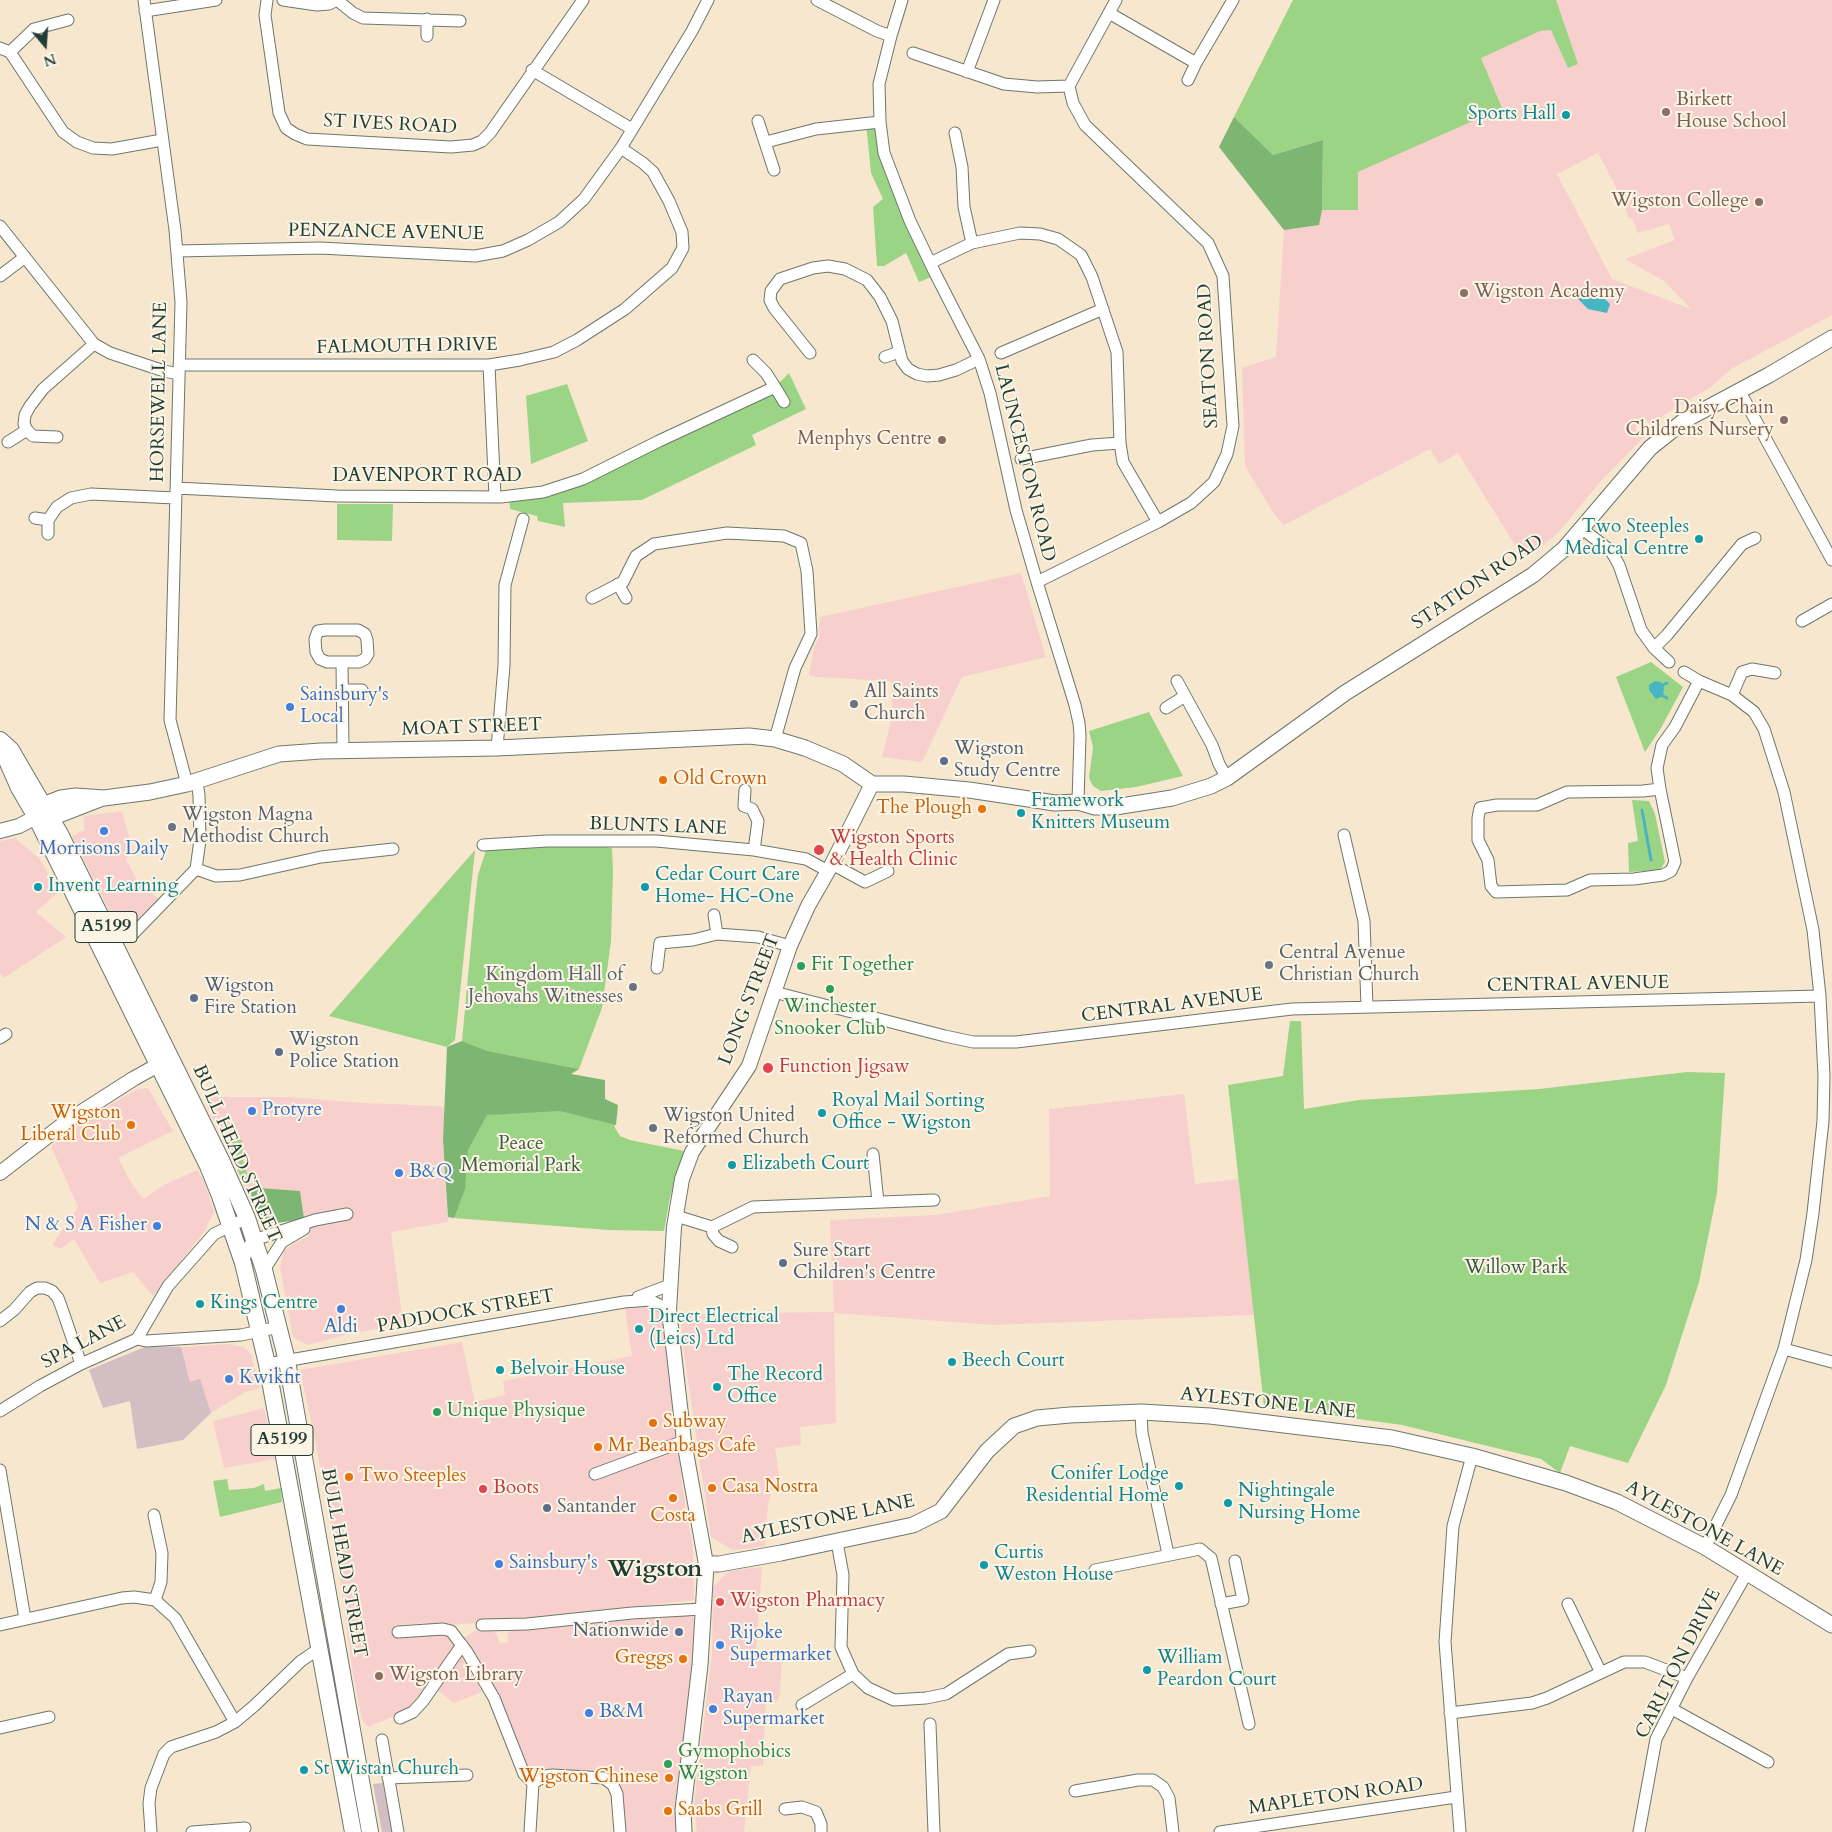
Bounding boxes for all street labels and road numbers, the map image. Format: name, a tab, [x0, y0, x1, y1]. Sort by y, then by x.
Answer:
street label: ST IVES ROAD	[323, 110, 457, 140]
street label: PENZANCE AVENUE	[288, 220, 484, 246]
street label: SEATON ROAD	[1194, 283, 1224, 429]
street label: HORSEWELL LANE	[147, 302, 173, 482]
street label: FALMOUTH DRIVE	[316, 334, 498, 360]
street label: LAUNCESTON ROAD	[988, 362, 1060, 564]
street label: DAVENPORT ROAD	[332, 466, 522, 488]
street label: STATION ROAD	[1408, 531, 1548, 635]
street label: MOAT STREET	[401, 714, 543, 742]
street label: BLUNTS LANE	[589, 813, 727, 841]
road number: A5199	[75, 912, 137, 942]
street label: LONG STREET	[715, 931, 785, 1069]
street label: CENTRAL AVENUE	[1487, 972, 1669, 998]
street label: CENTRAL AVENUE	[1080, 984, 1264, 1028]
street label: BULL HEAD STREET	[187, 1062, 285, 1246]
street label: PADDOCK STREET	[375, 1285, 557, 1339]
street label: SPA LANE	[38, 1311, 130, 1375]
street label: AYLESTONE LANE	[1179, 1383, 1357, 1425]
road number: A5199	[251, 1424, 313, 1456]
street label: BULL HEAD STREET	[315, 1466, 371, 1660]
street label: AYLESTONE LANE	[1621, 1476, 1787, 1582]
street label: AYLESTONE LANE	[739, 1490, 917, 1550]
street label: CARLTON DRIVE	[1631, 1585, 1727, 1743]
street label: MAPLETON ROAD	[1247, 1773, 1425, 1821]

